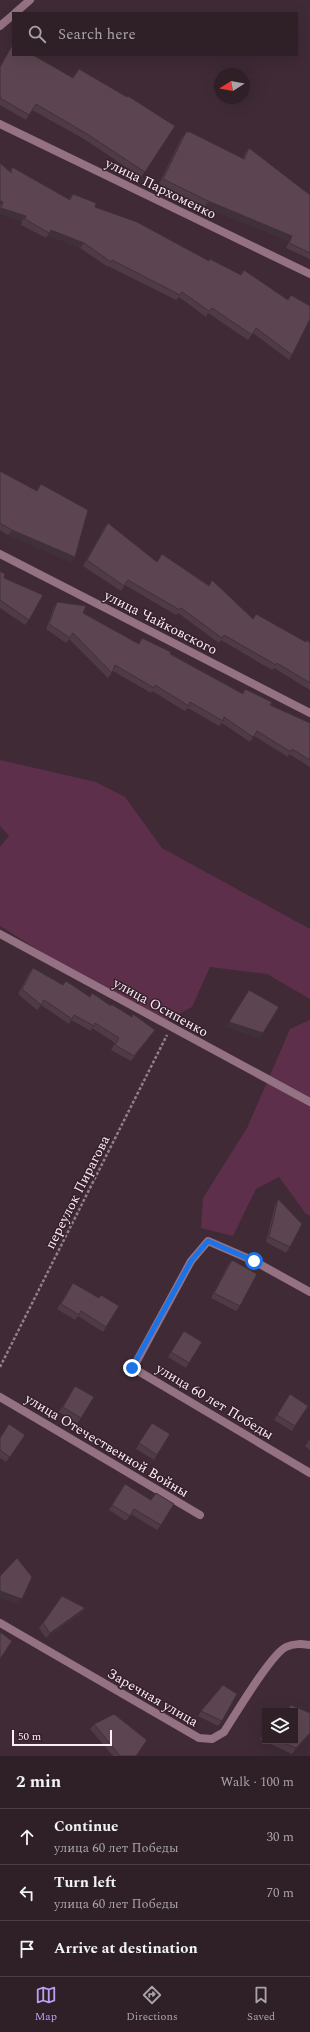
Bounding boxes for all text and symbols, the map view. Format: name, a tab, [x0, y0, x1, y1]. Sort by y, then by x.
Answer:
search box	[12, 12, 298, 56]
icon: search	[26, 23, 48, 45]
text: Search here	[58, 23, 136, 46]
north arrow	[214, 68, 250, 104]
street label: улица Пархоменко	[101, 152, 220, 224]
street label: улица Чайковского	[100, 584, 221, 660]
street label: улица Осипенко	[108, 972, 212, 1042]
street label: переулок Пирагова	[40, 1132, 115, 1253]
route start	[245, 1252, 263, 1270]
street label: улица 60 лет Победы	[151, 1357, 278, 1445]
route end	[123, 1359, 141, 1377]
street label: улица Отечественной Войны	[20, 1388, 193, 1503]
street label: Заречная улица	[103, 1663, 202, 1732]
map controls	[262, 1708, 298, 1744]
button: layers	[262, 1708, 298, 1744]
scale bar	[12, 1728, 112, 1747]
text: 50 m	[18, 1728, 41, 1745]
text: 2 min	[16, 1769, 61, 1795]
text: Walk · 100 m	[220, 1772, 294, 1792]
text: Continue	[54, 1815, 119, 1838]
icon: ahead	[16, 1826, 38, 1848]
text: 30 m	[267, 1827, 294, 1847]
text: улица 60 лет Победы	[54, 1838, 179, 1858]
text: Turn left	[54, 1871, 116, 1894]
icon: left	[16, 1882, 38, 1904]
text: 70 m	[267, 1883, 294, 1903]
text: улица 60 лет Победы	[54, 1894, 179, 1914]
text: Arrive at destination	[54, 1937, 198, 1960]
icon: arrive	[16, 1938, 38, 1960]
tab: Map	[35, 1984, 57, 2025]
tab: Directions	[126, 1984, 178, 2025]
tab: Saved	[247, 1984, 275, 2025]

